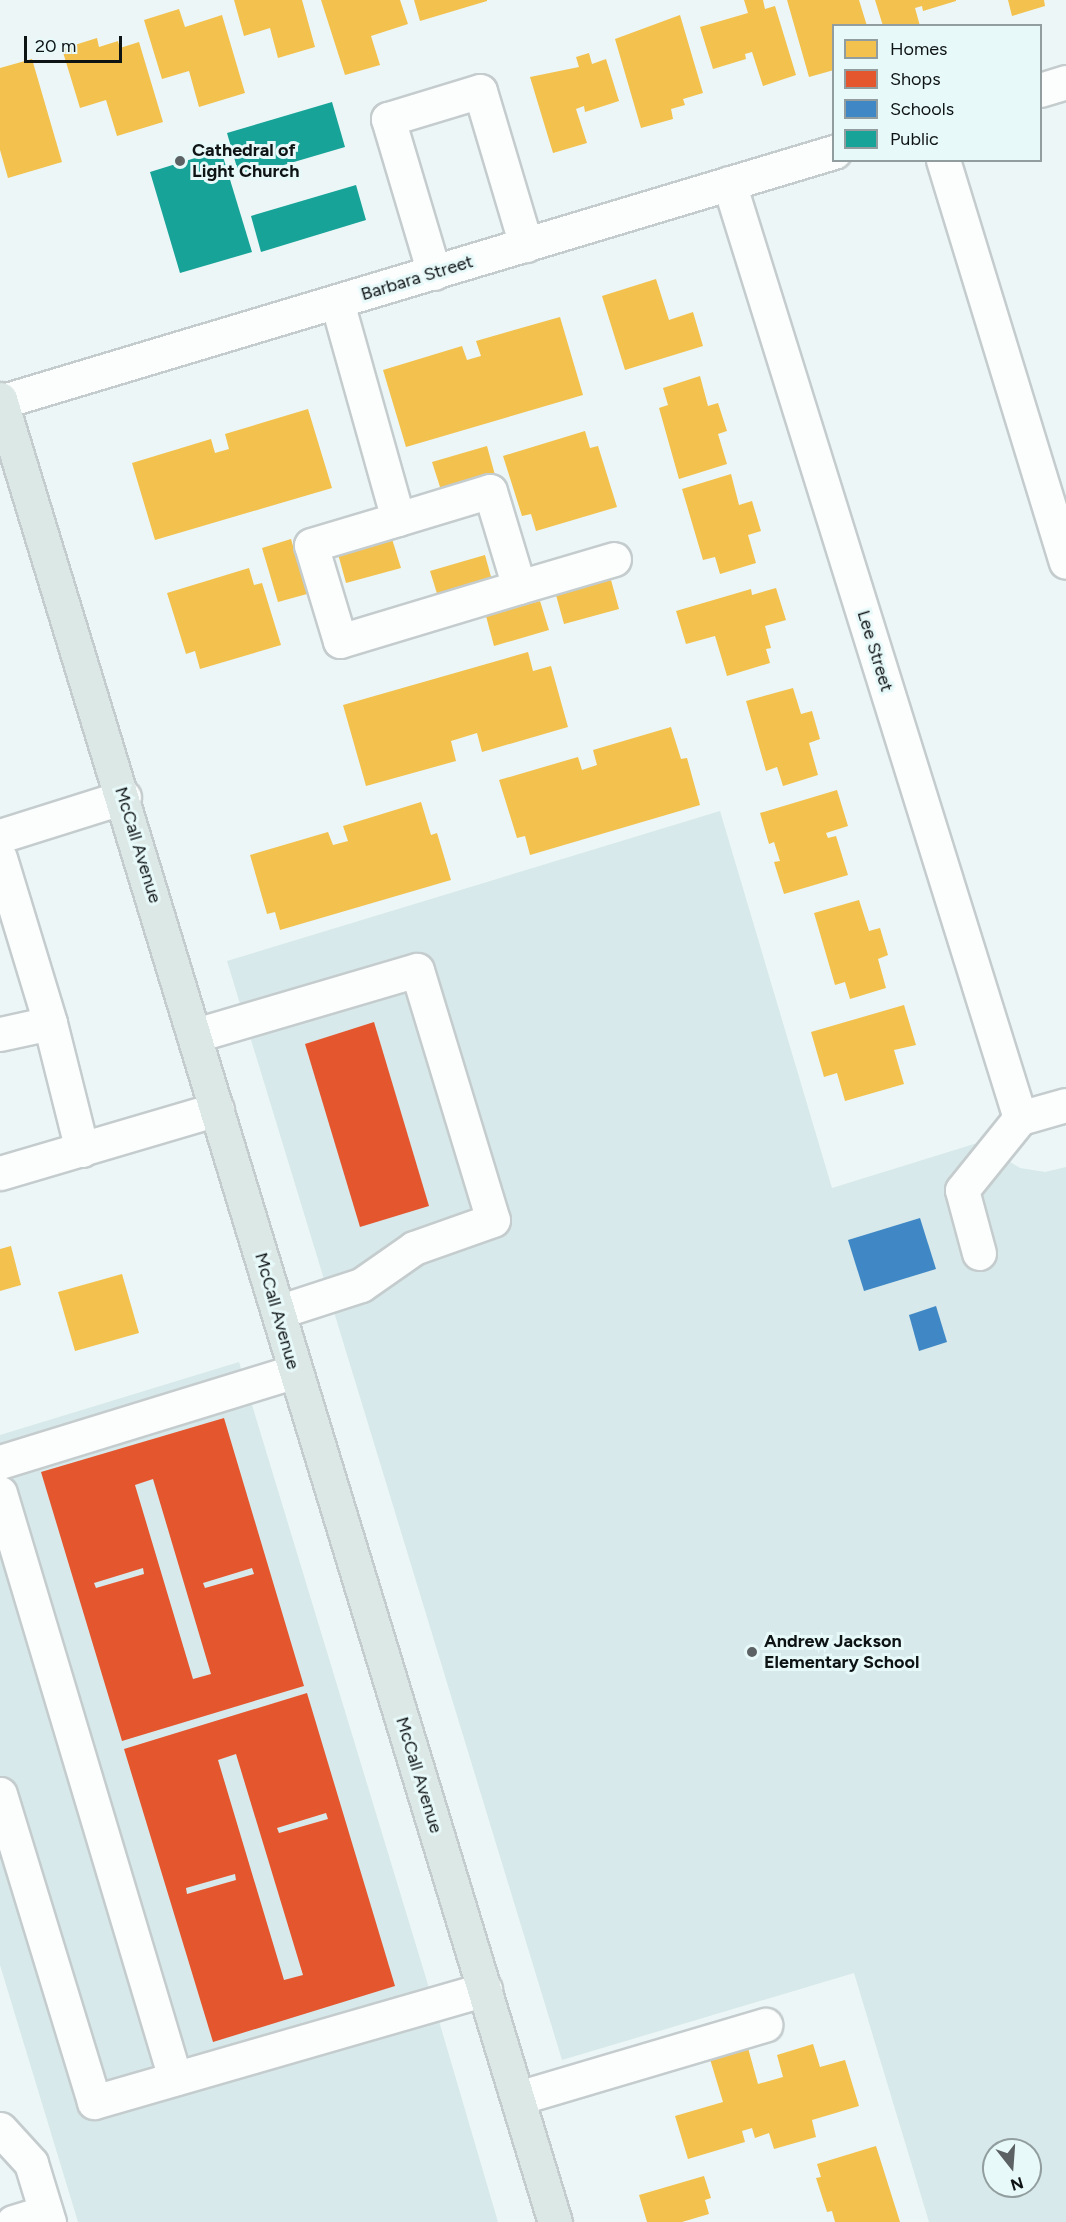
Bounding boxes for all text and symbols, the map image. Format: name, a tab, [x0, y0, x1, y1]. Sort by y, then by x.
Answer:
scale bar	[27, 24, 124, 62]
legend	[832, 24, 1042, 162]
text: 20 m	[35, 35, 76, 57]
text: Homes	[890, 38, 948, 60]
text: Shops	[890, 68, 941, 90]
text: Schools	[890, 98, 954, 120]
text: Public	[890, 128, 939, 150]
place label: Cathedral of Light Church	[192, 140, 299, 182]
marker: Cathedral of Light Church	[173, 154, 187, 168]
street label: Barbara Street	[358, 251, 476, 305]
street label: Lee Street	[852, 608, 898, 694]
street label: McCall Avenue	[110, 784, 166, 906]
street label: McCall Avenue	[250, 1250, 304, 1372]
place label: Andrew Jackson Elementary School	[764, 1631, 919, 1674]
marker: Andrew Jackson Elementary School	[745, 1645, 759, 1659]
street label: McCall Avenue	[391, 1714, 447, 1836]
north arrow	[982, 2138, 1042, 2198]
text: N	[1008, 2173, 1026, 2195]

